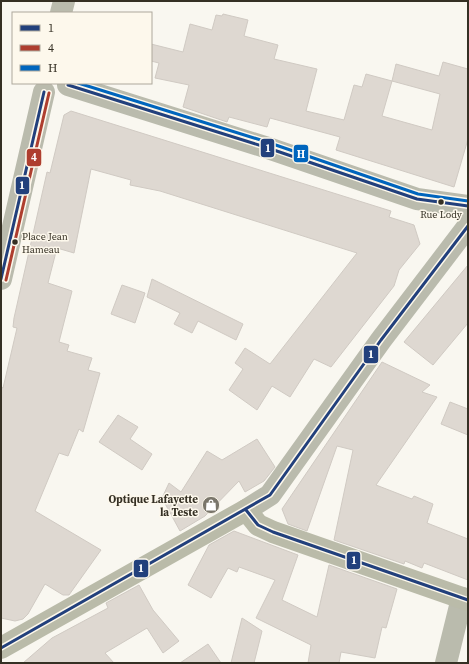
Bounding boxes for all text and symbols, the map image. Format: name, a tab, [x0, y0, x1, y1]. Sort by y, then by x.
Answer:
legend	[12, 12, 152, 84]
text: 1	[48, 20, 54, 36]
text: 4	[48, 40, 54, 56]
text: H	[48, 60, 57, 76]
line badge: 1	[260, 138, 275, 158]
text: 1	[265, 141, 271, 156]
line badge: H	[293, 144, 309, 163]
text: H	[297, 147, 306, 162]
line badge: 4	[26, 148, 42, 167]
text: 4	[31, 150, 37, 165]
line badge: 1	[15, 176, 30, 195]
text: 1	[19, 178, 25, 193]
marker: Rue Lody	[436, 197, 446, 207]
place label: Rue Lody	[420, 208, 463, 221]
place label: Place Jean Hameau	[22, 230, 68, 256]
marker: Place Jean Hameau	[10, 237, 20, 247]
line badge: 1	[363, 345, 379, 364]
text: 1	[368, 347, 374, 362]
place label: Optique Lafayette la Teste	[108, 492, 198, 520]
shop icon: Optique Lafayette la Teste	[201, 495, 221, 515]
line badge: 1	[346, 551, 361, 570]
text: 1	[351, 553, 357, 568]
line badge: 1	[133, 559, 149, 578]
text: 1	[138, 561, 144, 576]

